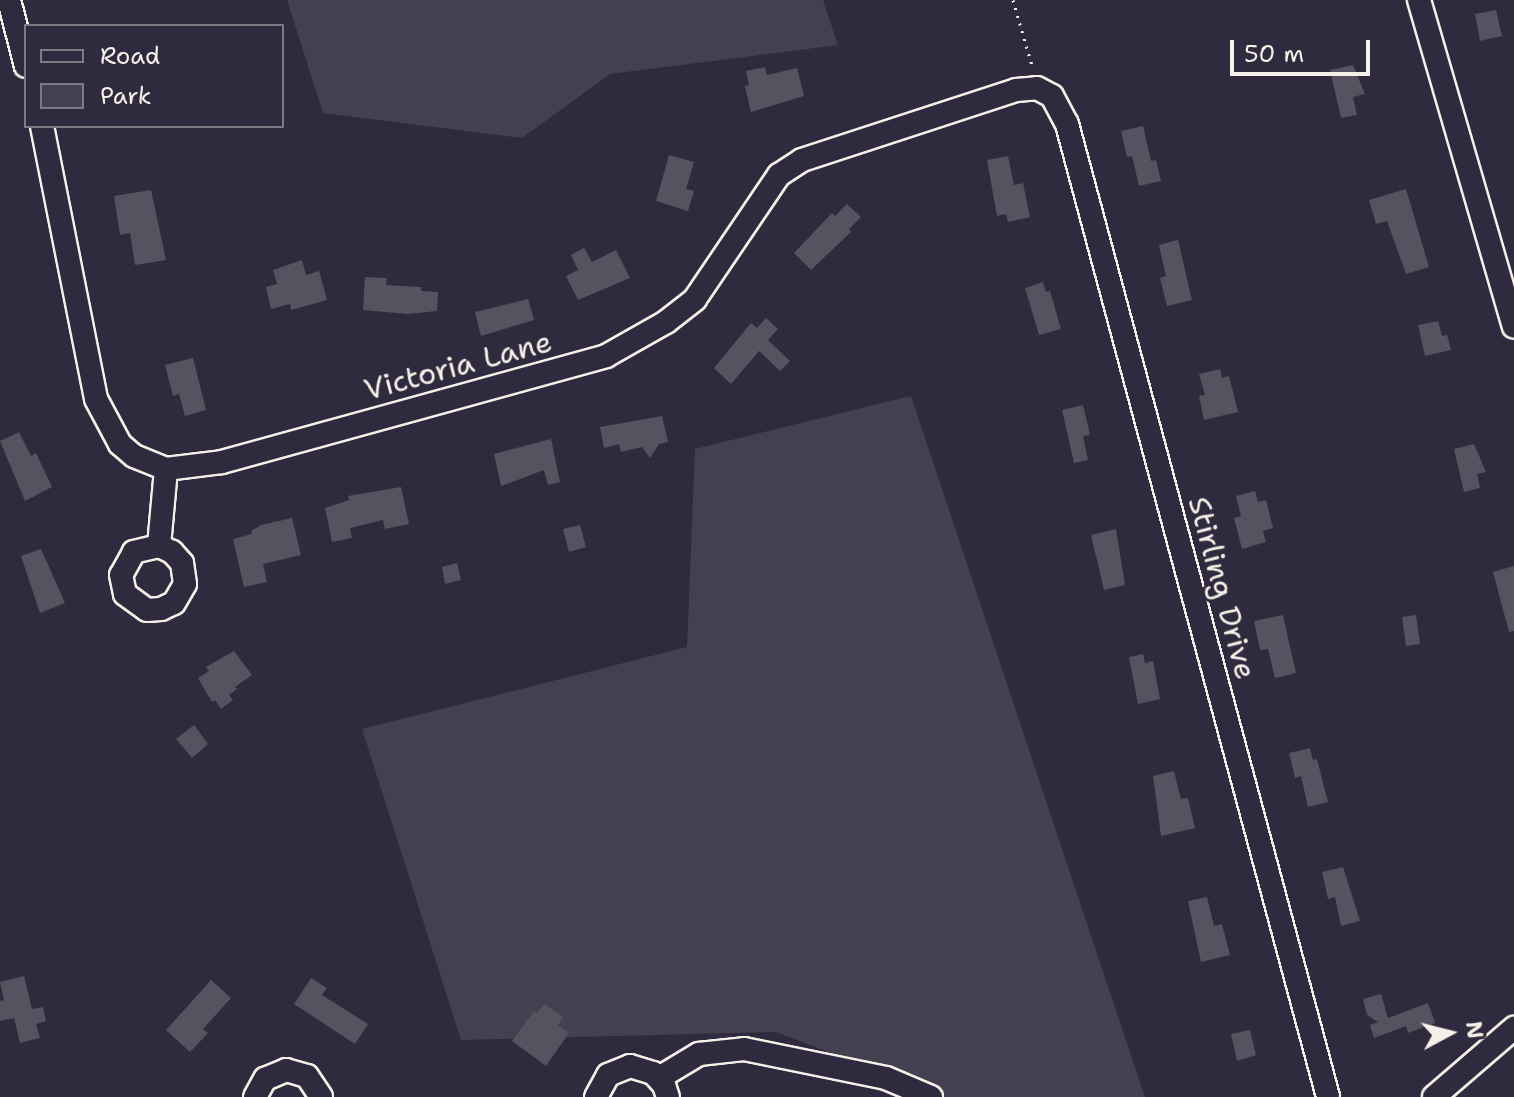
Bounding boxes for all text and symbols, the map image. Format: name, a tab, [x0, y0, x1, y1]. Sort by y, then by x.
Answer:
legend	[24, 24, 284, 128]
scale bar	[1234, 24, 1374, 74]
text: 50 m	[1244, 38, 1304, 70]
text: Road	[100, 40, 160, 72]
text: Park	[100, 80, 152, 112]
street label: Victoria Lane	[360, 324, 556, 408]
street label: Stirling Drive	[1180, 493, 1264, 683]
north arrow	[1410, 993, 1490, 1073]
text: N	[1459, 1020, 1490, 1040]

